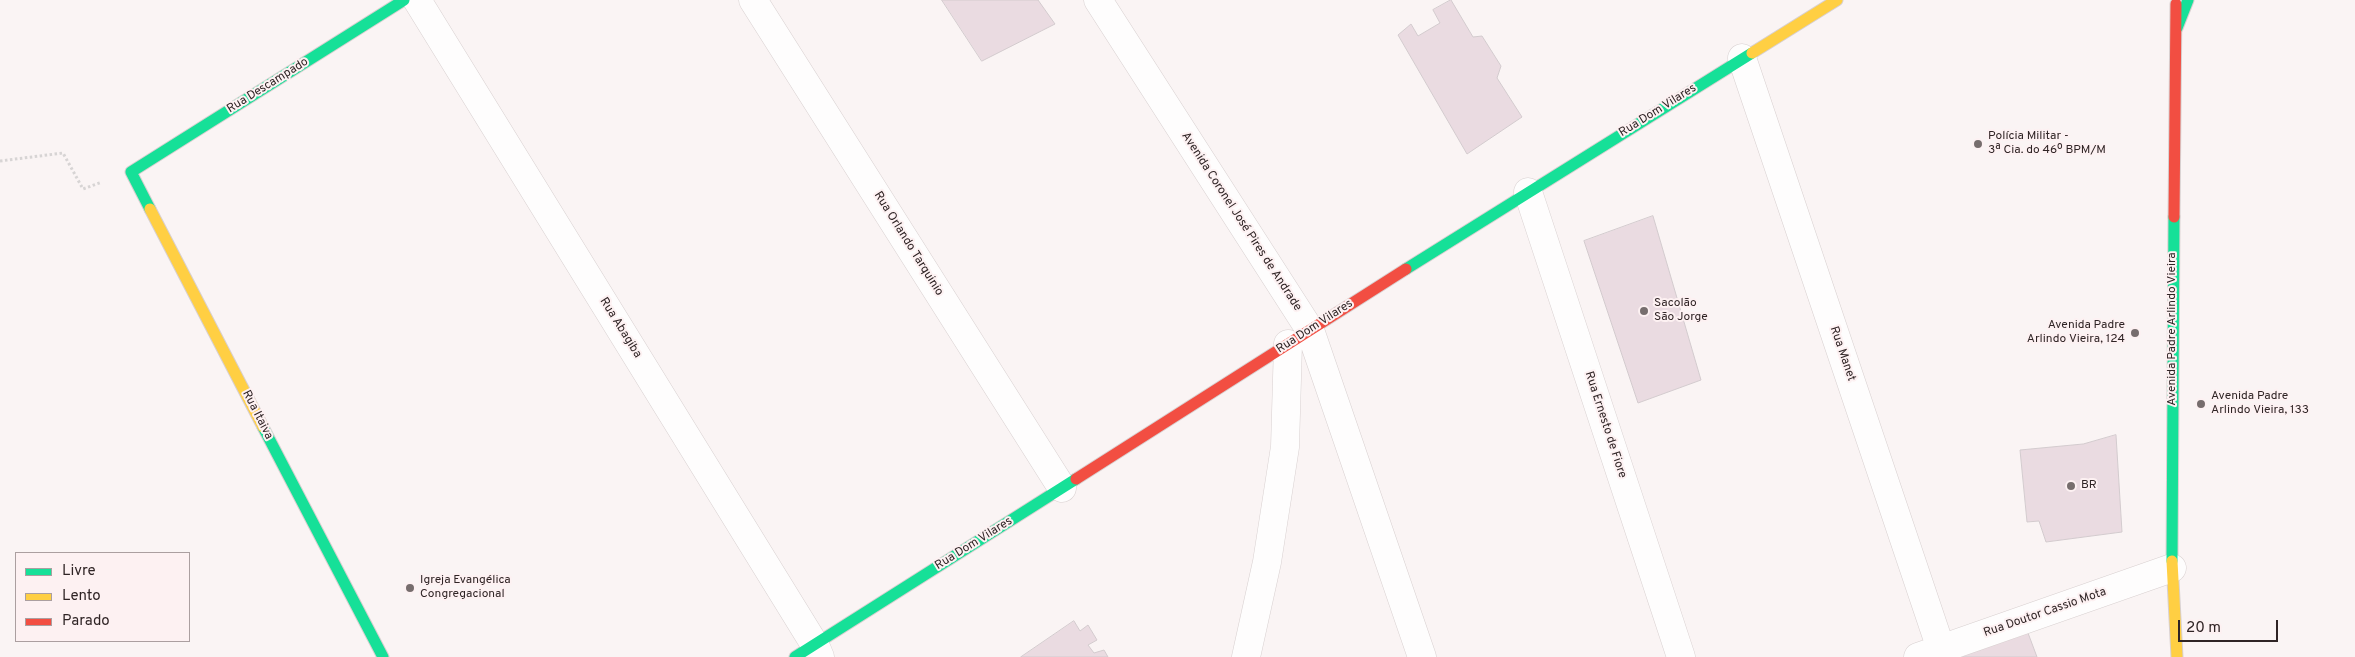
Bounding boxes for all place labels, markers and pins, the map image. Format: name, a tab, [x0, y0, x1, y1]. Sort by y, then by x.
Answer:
place label: Polícia Militar - 3ª Cia. do 46º BPM/M	[1988, 130, 2106, 158]
marker: Polícia Militar - 3ª Cia. do 46º BPM/M	[1972, 138, 1984, 150]
place label: Sacolão São Jorge	[1654, 297, 1708, 325]
marker: Sacolão São Jorge	[1638, 305, 1650, 317]
place label: Avenida Padre Arlindo Vieira, 124	[2027, 319, 2125, 347]
marker: Avenida Padre Arlindo Vieira, 124	[2129, 327, 2141, 339]
place label: Avenida Padre Arlindo Vieira, 133	[2211, 390, 2309, 418]
marker: Avenida Padre Arlindo Vieira, 133	[2195, 398, 2207, 410]
place label: BR	[2081, 479, 2097, 493]
marker: BR	[2065, 480, 2077, 492]
place label: Igreja Evangélica Congregacional	[420, 574, 511, 602]
marker: Igreja Evangélica Congregacional	[404, 582, 416, 594]

